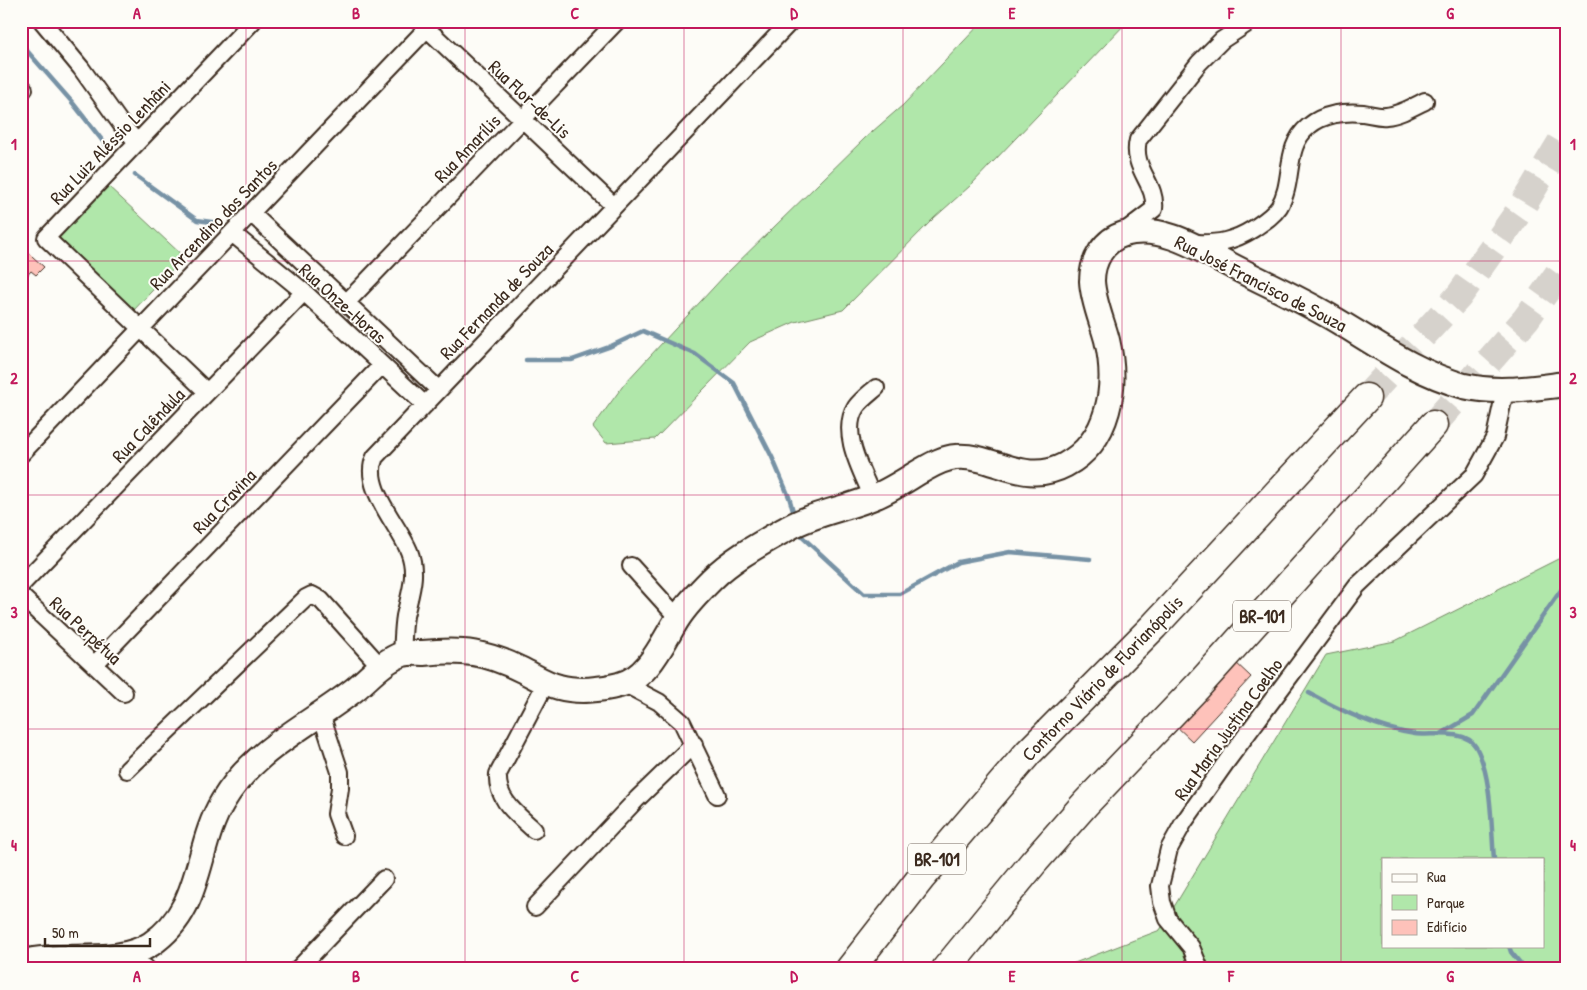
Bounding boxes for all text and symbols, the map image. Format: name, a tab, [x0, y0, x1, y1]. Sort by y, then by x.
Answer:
text: A	[133, 2, 141, 24]
text: B	[352, 2, 360, 24]
text: C	[571, 2, 580, 24]
text: D	[790, 2, 798, 24]
text: E	[1008, 2, 1016, 24]
text: F	[1227, 2, 1235, 24]
text: G	[1446, 2, 1454, 24]
street label: Rua Flor-de-Lis	[483, 54, 577, 144]
street label: Rua Luiz Aléssio Lenhâni	[44, 74, 176, 210]
street label: Rua Amarílis	[428, 108, 506, 188]
text: 1	[11, 133, 17, 155]
text: 1	[1570, 133, 1576, 155]
street label: Rua Arcendino dos Santos	[143, 153, 283, 295]
street label: Rua José Francisco de Souza	[1171, 228, 1352, 338]
street label: Rua Fernanda de Souza	[434, 237, 559, 365]
street label: Rua Onze-Horas	[294, 257, 392, 349]
text: 2	[10, 367, 18, 389]
text: 2	[1569, 367, 1577, 389]
street label: Rua Calêndula	[106, 382, 191, 468]
street label: Rua Cravina	[186, 462, 262, 539]
street label: Contorno Viário de Florianópolis	[1016, 589, 1188, 767]
street label: Rua Perpétua	[44, 590, 128, 670]
road number: BR-101	[1233, 600, 1291, 632]
text: 3	[10, 601, 18, 623]
text: 3	[1569, 601, 1577, 623]
street label: Rua Maria Justina Coelho	[1168, 652, 1289, 805]
text: 4	[11, 834, 17, 856]
text: 4	[1570, 834, 1576, 856]
road number: BR-101	[908, 844, 966, 874]
legend	[1382, 858, 1544, 948]
text: Rua	[1427, 866, 1446, 887]
text: Parque	[1427, 892, 1465, 913]
scale bar	[45, 915, 150, 947]
text: Edifício	[1427, 916, 1467, 937]
text: 50 m	[52, 922, 79, 943]
text: A	[133, 965, 141, 987]
text: B	[352, 965, 360, 987]
text: C	[571, 965, 580, 987]
text: D	[790, 965, 798, 987]
text: E	[1008, 965, 1016, 987]
text: F	[1227, 965, 1235, 987]
text: G	[1446, 965, 1454, 987]

